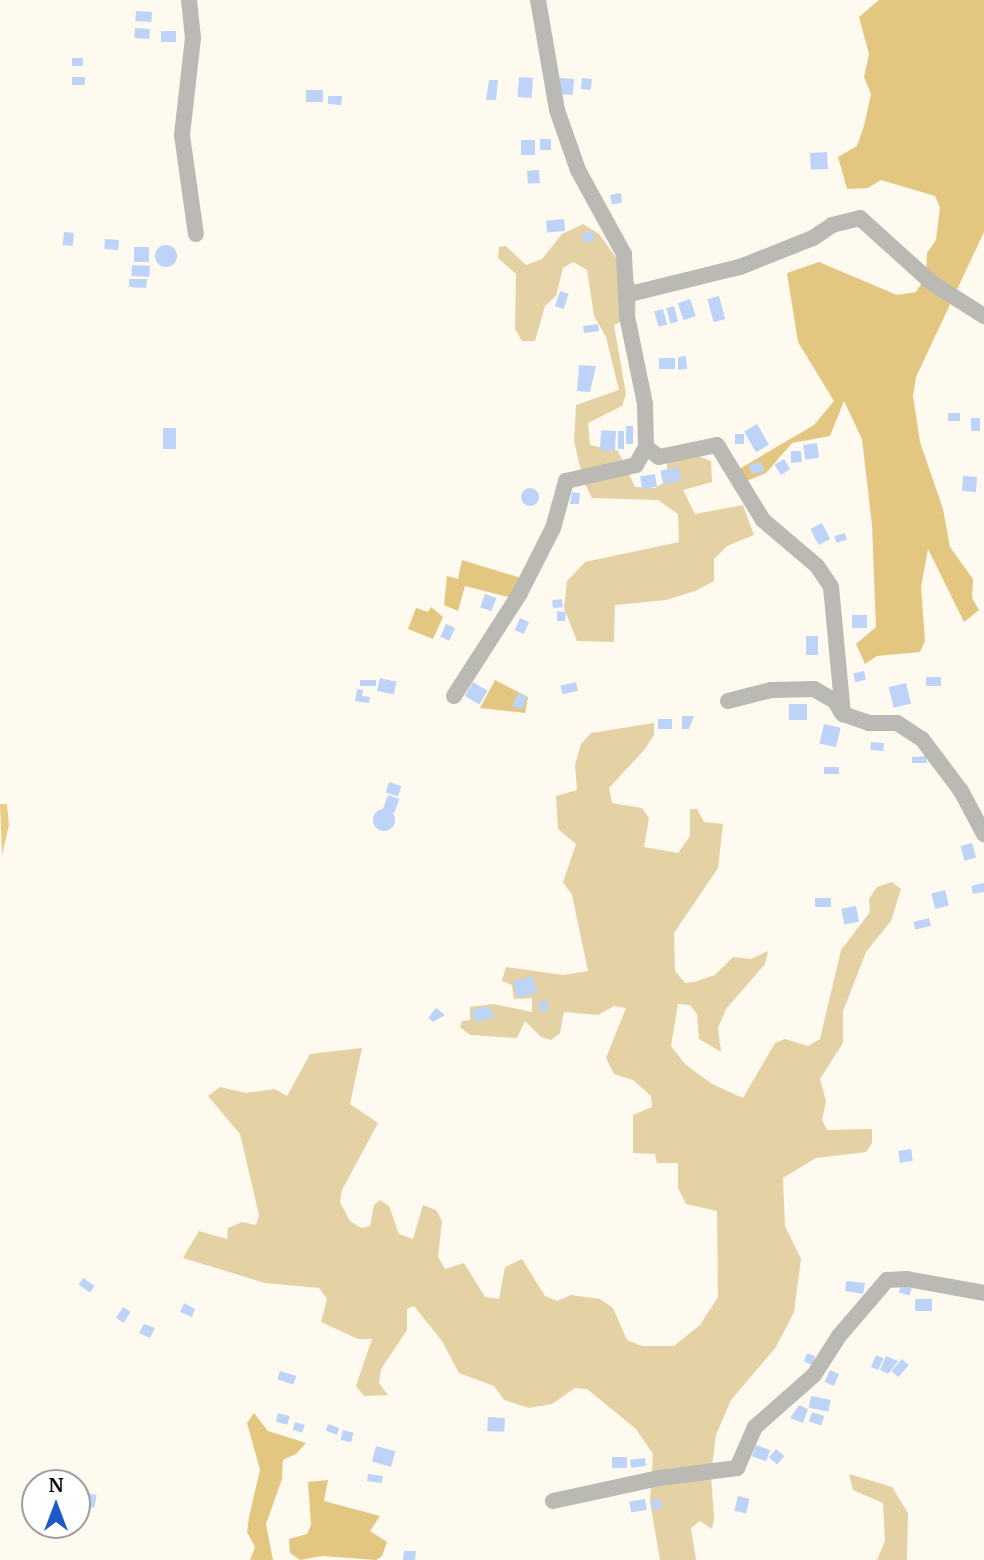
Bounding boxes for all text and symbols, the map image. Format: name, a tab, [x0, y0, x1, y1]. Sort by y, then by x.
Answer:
north arrow	[21, 1469, 91, 1539]
text: N	[48, 1473, 64, 1497]

